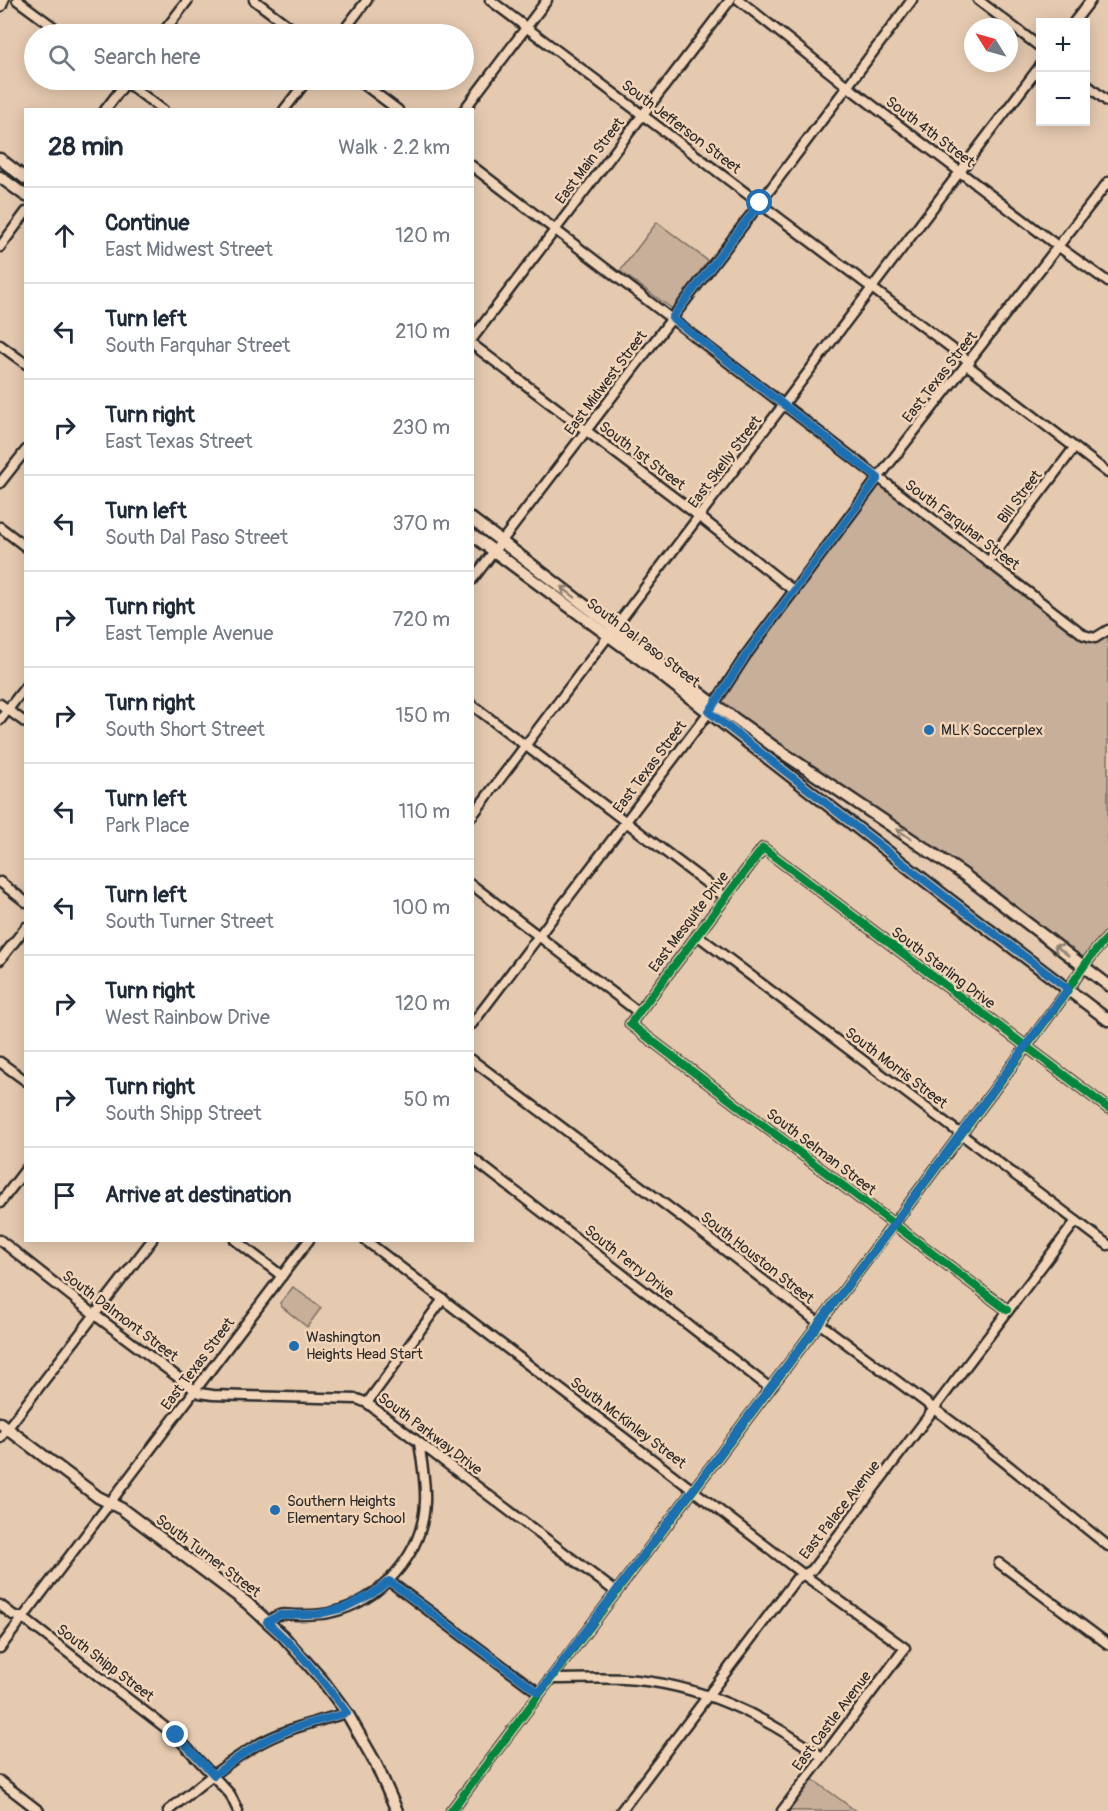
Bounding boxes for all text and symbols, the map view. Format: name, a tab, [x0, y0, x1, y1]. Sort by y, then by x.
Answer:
north arrow	[964, 18, 1018, 72]
map controls	[1036, 18, 1090, 126]
button: +	[1036, 18, 1090, 72]
search box	[24, 24, 474, 90]
icon: search	[45, 41, 78, 74]
text: Search here	[93, 43, 200, 71]
button: −	[1036, 72, 1090, 126]
street label: South Jefferson Street	[617, 76, 745, 179]
street label: South 4th Street	[882, 92, 979, 172]
street label: East Main Street	[551, 113, 629, 208]
text: 28 min	[48, 131, 123, 163]
text: Walk · 2.2 km	[338, 135, 450, 160]
route start	[746, 189, 772, 215]
text: Continue	[105, 209, 189, 237]
icon: ahead	[48, 219, 81, 252]
text: 120 m	[395, 223, 450, 248]
text: East Midwest Street	[105, 237, 273, 262]
text: Turn left	[105, 305, 187, 333]
icon: left	[48, 315, 81, 348]
text: 210 m	[395, 319, 450, 344]
street label: East Midwest Street	[561, 326, 652, 439]
street label: East Texas Street	[898, 327, 982, 426]
text: South Farquhar Street	[105, 333, 290, 358]
text: Turn right	[105, 401, 195, 429]
icon: right	[48, 411, 81, 444]
street label: East Skelly Street	[684, 411, 766, 512]
text: 230 m	[393, 415, 450, 440]
street label: South 1st Street	[595, 417, 690, 495]
text: East Texas Street	[105, 429, 253, 454]
street label: Bill Street	[994, 466, 1047, 528]
street label: South Farquhar Street	[901, 476, 1024, 575]
text: Turn left	[105, 497, 187, 525]
icon: left	[48, 507, 81, 540]
text: 370 m	[393, 511, 450, 536]
text: South Dal Paso Street	[105, 525, 288, 550]
one-way arrow	[561, 586, 577, 598]
text: Turn right	[105, 593, 195, 621]
street label: South Dal Paso Street	[582, 594, 704, 692]
icon: right	[48, 603, 81, 636]
text: 720 m	[392, 607, 450, 632]
text: East Temple Avenue	[105, 621, 273, 646]
text: Turn right	[105, 689, 195, 717]
icon: right	[48, 699, 81, 732]
text: 150 m	[396, 703, 450, 728]
street label: East Texas Street	[609, 716, 691, 817]
text: South Short Street	[105, 717, 265, 742]
place label: MLK Soccerplex	[941, 721, 1043, 740]
marker: MLK Soccerplex	[922, 723, 936, 737]
text: Turn left	[105, 785, 187, 813]
icon: left	[48, 795, 81, 828]
text: 110 m	[399, 799, 450, 824]
text: Park Place	[105, 813, 189, 838]
one-way arrow	[897, 828, 913, 840]
street label: East Mesquite Drive	[645, 867, 734, 976]
text: Turn left	[105, 881, 187, 909]
icon: left	[48, 891, 81, 924]
text: 100 m	[393, 895, 450, 920]
text: South Turner Street	[105, 909, 274, 934]
street label: South Starling Drive	[887, 923, 999, 1014]
one-way arrow	[1054, 943, 1070, 956]
text: Turn right	[105, 977, 195, 1005]
icon: right	[48, 987, 81, 1020]
text: 120 m	[395, 991, 450, 1016]
text: West Rainbow Drive	[105, 1005, 270, 1030]
street label: South Morris Street	[841, 1023, 952, 1113]
text: Turn right	[105, 1073, 195, 1101]
icon: right	[48, 1083, 81, 1116]
text: 50 m	[403, 1087, 450, 1112]
text: South Shipp Street	[105, 1101, 262, 1126]
street label: South Selman Street	[762, 1104, 880, 1200]
icon: arrive	[48, 1179, 81, 1212]
text: Arrive at destination	[105, 1181, 291, 1209]
street label: South Houston Street	[696, 1208, 818, 1309]
street label: South Perry Drive	[580, 1221, 678, 1303]
street label: South Dalmont Street	[58, 1266, 182, 1366]
street label: East Texas Street	[157, 1313, 239, 1414]
place label: Washington Heights Head Start	[306, 1328, 424, 1364]
marker: Washington Heights Head Start	[287, 1339, 301, 1353]
street label: South McKinley Street	[566, 1373, 691, 1473]
street label: South Parkway Drive	[374, 1389, 486, 1480]
street label: East Palace Avenue	[795, 1456, 885, 1563]
place label: Southern Heights Elementary School	[287, 1492, 406, 1528]
marker: Southern Heights Elementary School	[268, 1503, 282, 1517]
street label: South Turner Street	[152, 1510, 265, 1602]
street label: South Shipp Street	[52, 1620, 158, 1706]
street label: East Castle Avenue	[788, 1667, 876, 1775]
route end	[162, 1721, 188, 1747]

